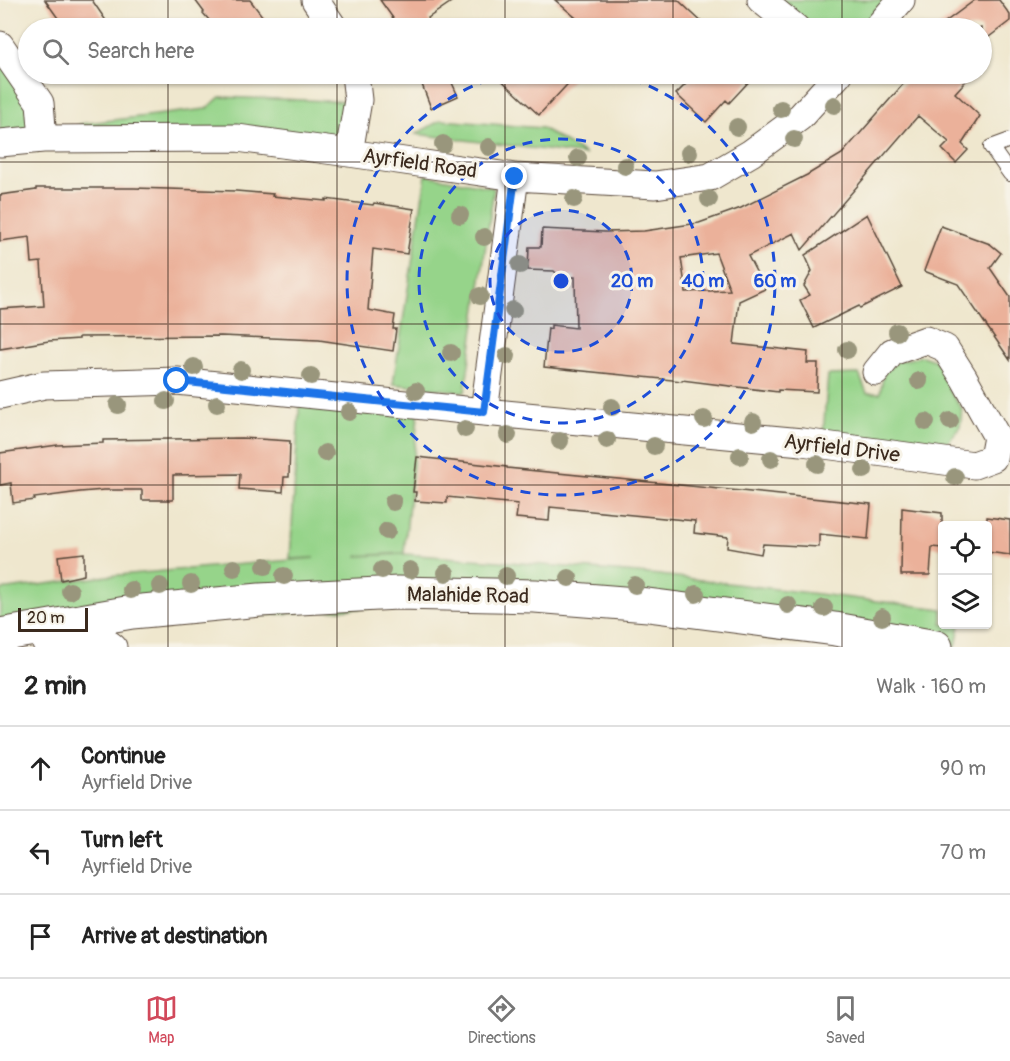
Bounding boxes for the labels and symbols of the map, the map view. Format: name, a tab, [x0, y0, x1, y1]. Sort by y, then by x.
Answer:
street label: Ayrfield Road	[361, 142, 479, 185]
route end	[501, 163, 527, 189]
text: 20 m	[611, 270, 653, 293]
text: 40 m	[682, 270, 724, 293]
text: 60 m	[754, 270, 796, 293]
centre of rings	[551, 271, 571, 291]
route start	[163, 367, 189, 393]
street label: Ayrfield Drive	[782, 428, 902, 469]
street label: Malahide Road	[407, 581, 529, 610]
scale bar	[18, 605, 88, 632]

